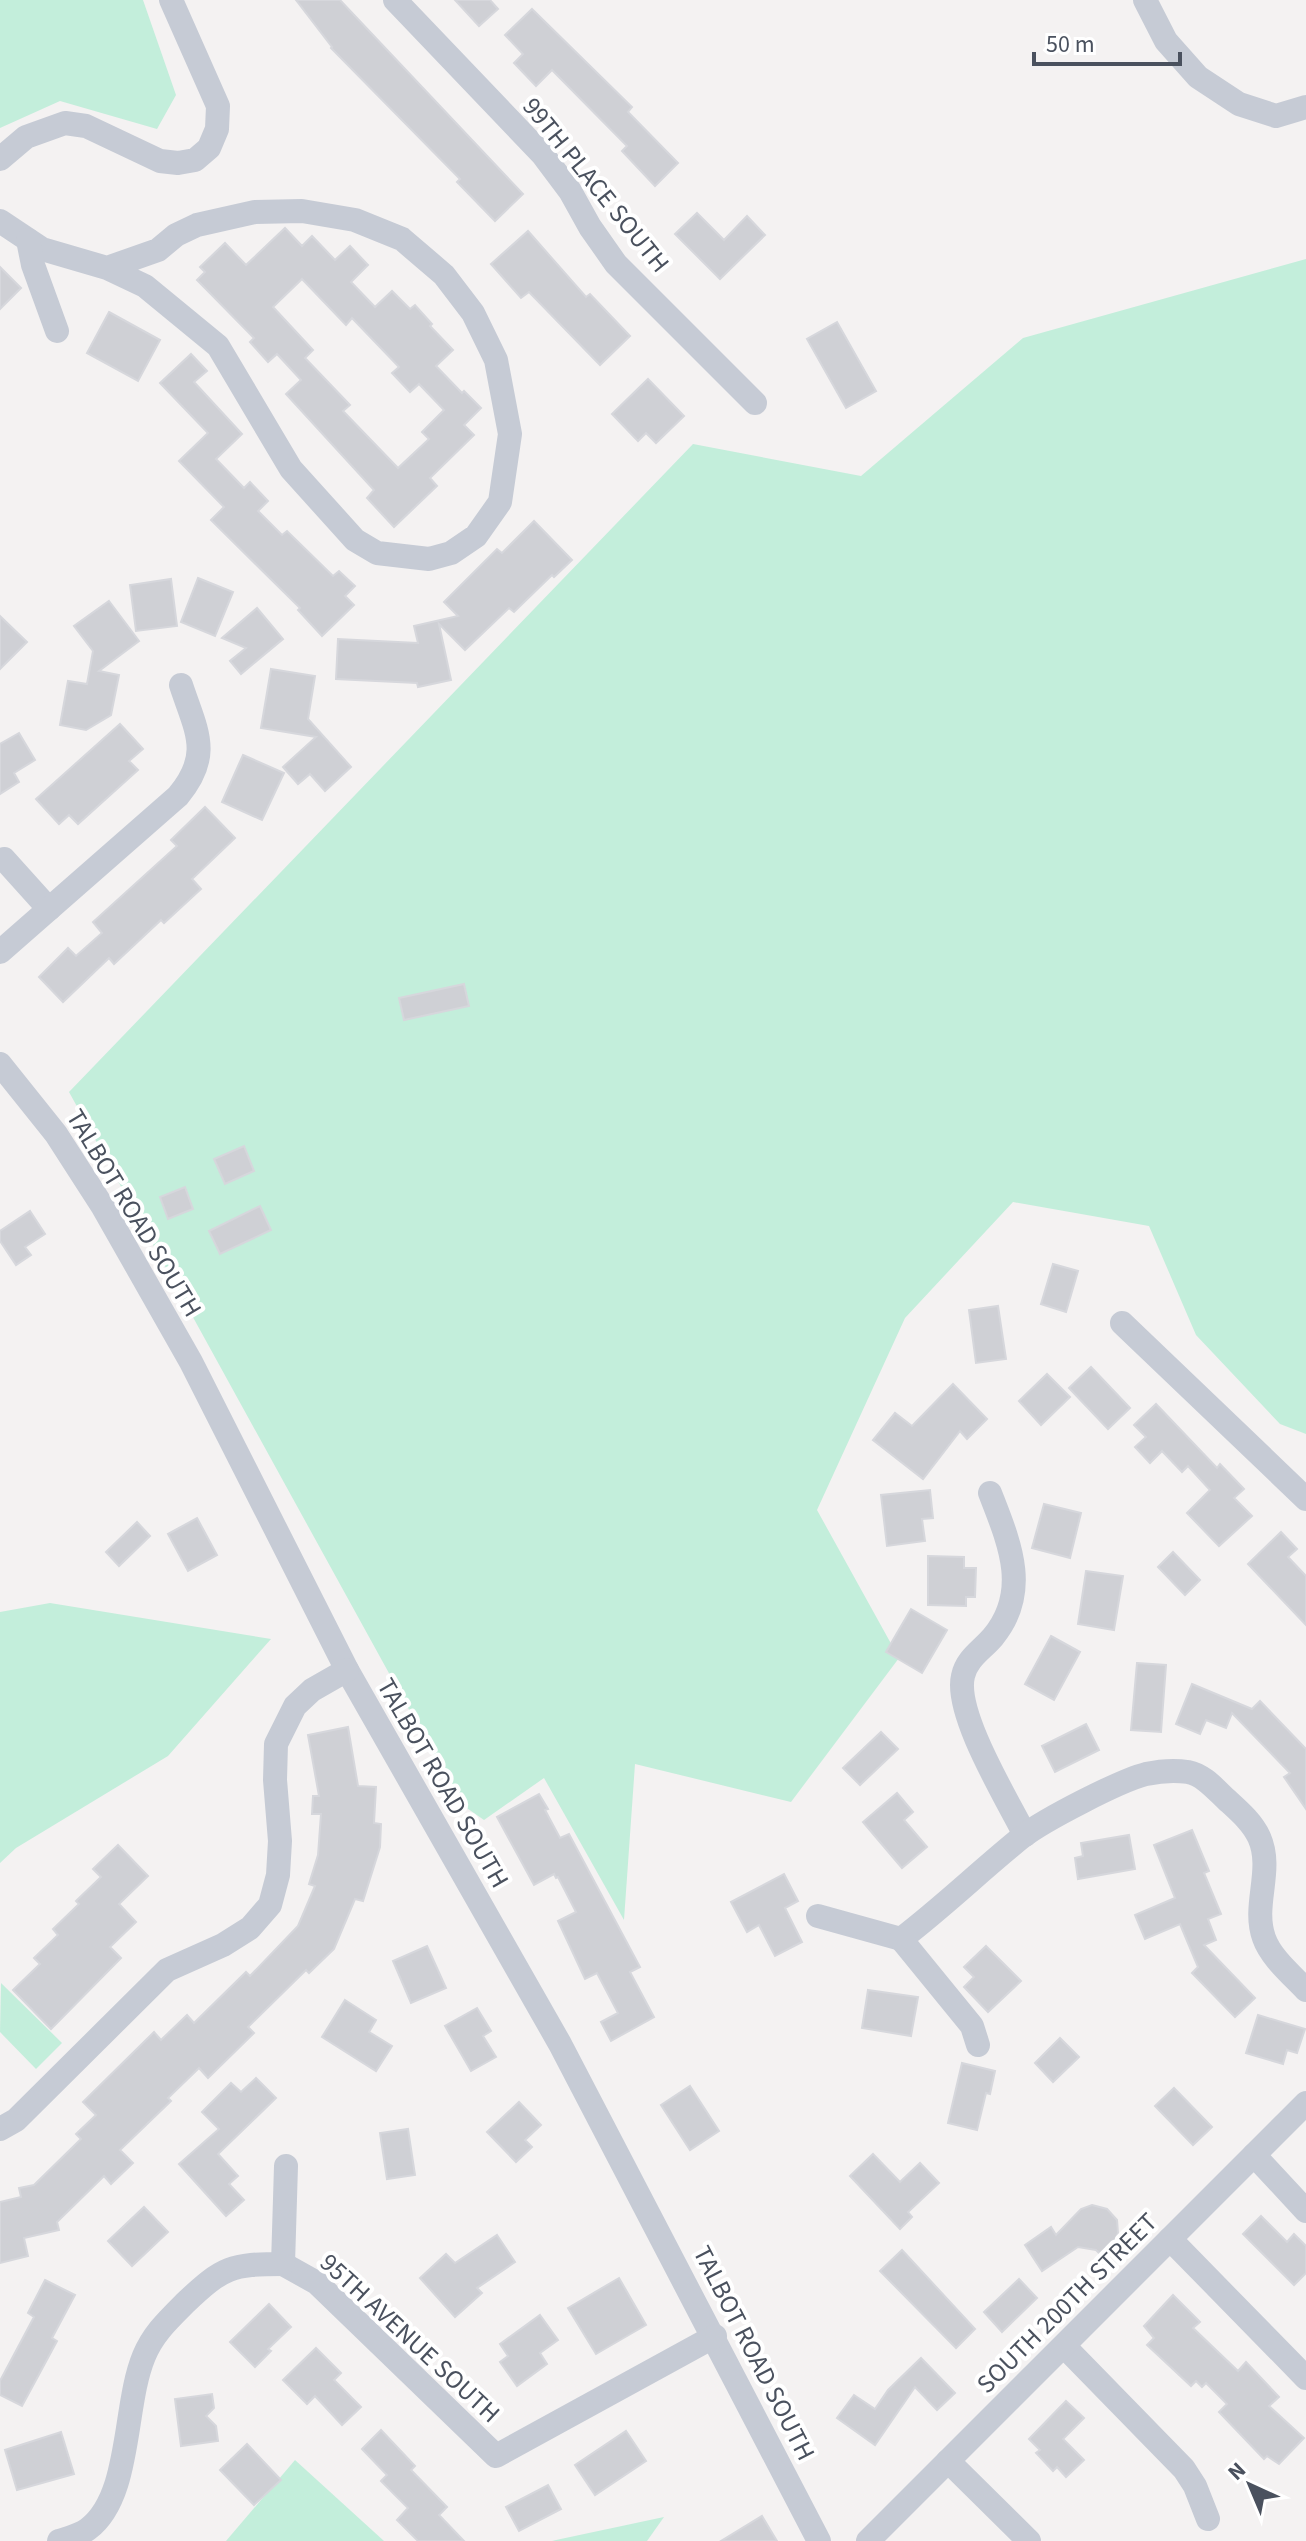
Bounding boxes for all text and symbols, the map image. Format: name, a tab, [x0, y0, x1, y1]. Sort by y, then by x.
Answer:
scale bar	[1034, 16, 1180, 66]
text: 50 m	[1046, 27, 1095, 62]
street label: 99TH PLACE SOUTH	[514, 90, 678, 280]
street label: TALBOT ROAD SOUTH	[57, 1102, 211, 1324]
street label: TALBOT ROAD SOUTH	[368, 1671, 518, 1895]
street label: SOUTH 200TH STREET	[968, 2204, 1166, 2402]
street label: TALBOT ROAD SOUTH	[684, 2239, 824, 2467]
street label: 95TH AVENUE SOUTH	[312, 2245, 508, 2431]
north arrow	[1210, 2445, 1290, 2525]
text: N	[1220, 2455, 1253, 2488]

